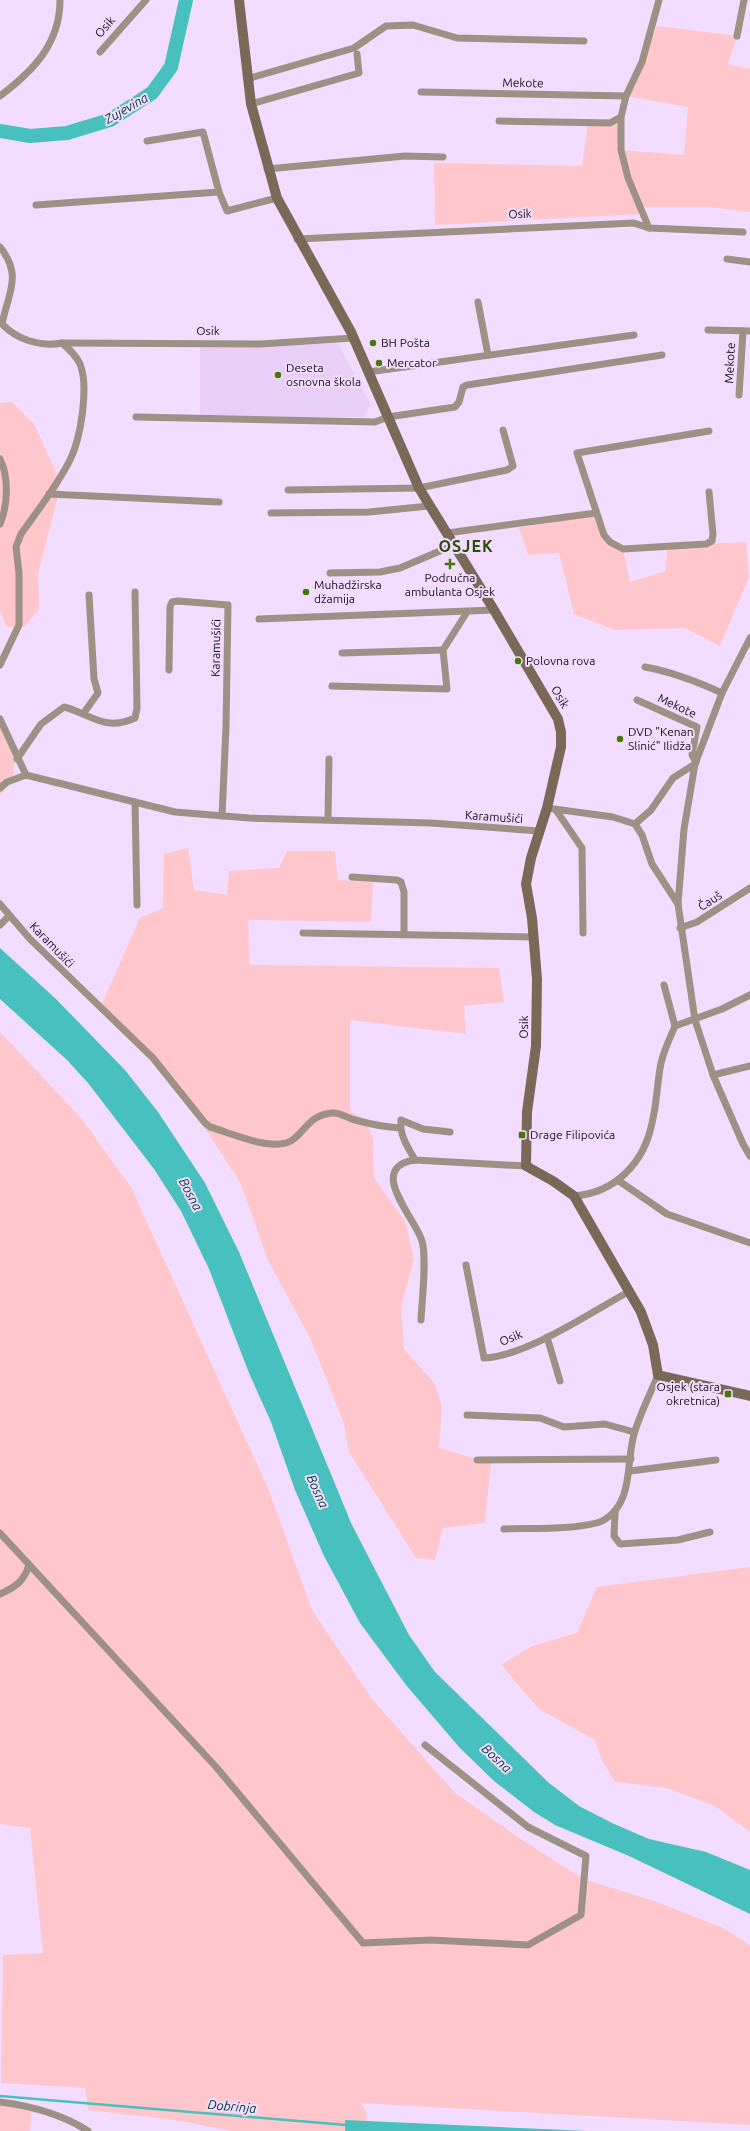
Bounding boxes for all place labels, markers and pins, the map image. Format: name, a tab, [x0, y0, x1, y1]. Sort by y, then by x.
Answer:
place label: BH Pošta	[381, 336, 430, 349]
marker: BH Pošta	[368, 338, 378, 348]
place label: Mercator	[387, 356, 437, 369]
marker: Mercator	[374, 358, 384, 368]
place label: Deseta osnovna škola	[286, 361, 361, 388]
marker: Deseta osnovna škola	[273, 370, 283, 380]
marker: Područna ambulanta Osjek	[444, 558, 456, 570]
place label: Područna ambulanta Osjek	[405, 571, 495, 598]
place label: Muhadžirska džamija	[314, 578, 382, 605]
marker: Muhadžirska džamija	[301, 587, 311, 597]
place label: Polovna rova	[526, 654, 595, 667]
marker: Polovna rova	[513, 656, 523, 666]
place label: DVD "Kenan Slinić" Ilidža	[628, 725, 694, 752]
marker: DVD "Kenan Slinić" Ilidža	[615, 734, 625, 744]
place label: Drage Filipovića	[530, 1128, 615, 1141]
marker: Drage Filipovića	[517, 1130, 527, 1140]
place label: Osjek (stara okretnica)	[657, 1380, 720, 1408]
marker: Osjek (stara okretnica)	[723, 1389, 733, 1399]

